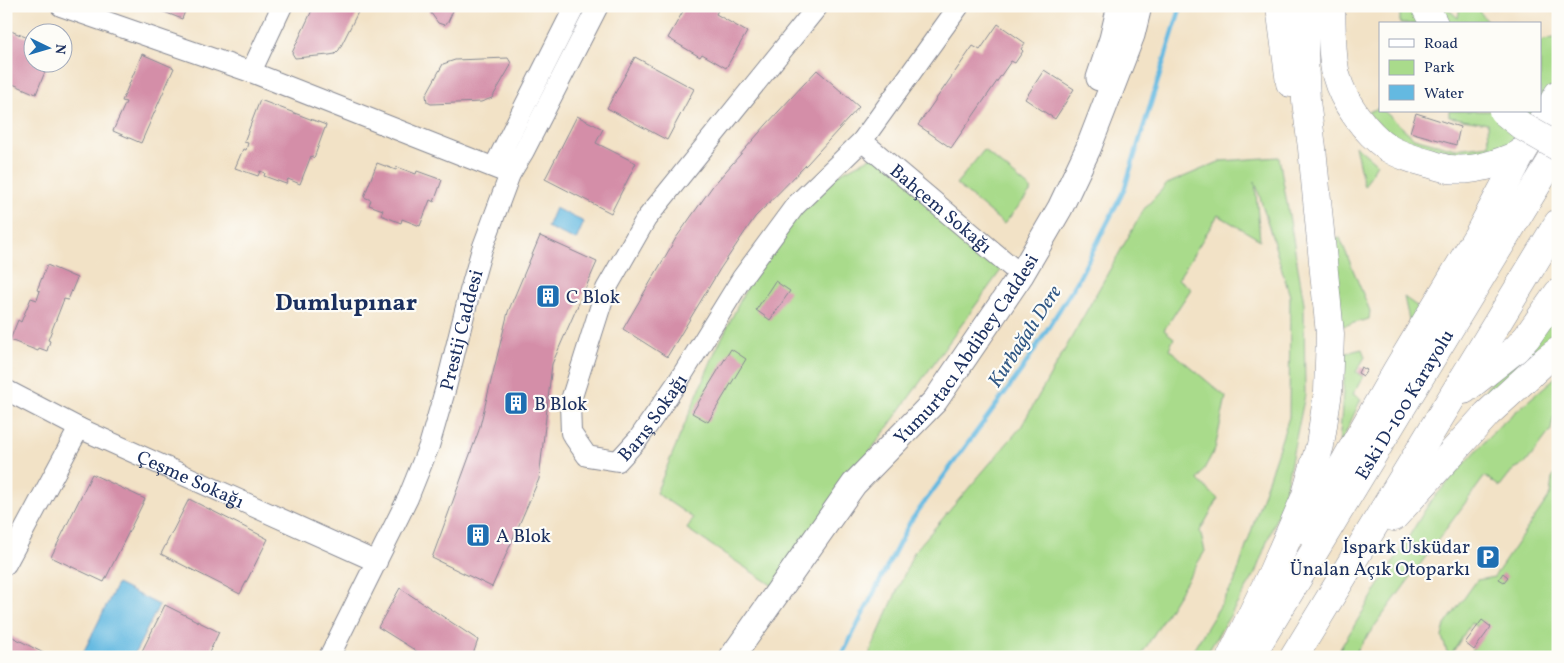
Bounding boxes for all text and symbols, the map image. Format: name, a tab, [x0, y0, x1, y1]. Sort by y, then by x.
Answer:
north arrow	[22, 22, 72, 72]
legend	[1379, 22, 1542, 112]
text: Road	[1424, 34, 1458, 55]
text: N	[50, 43, 69, 55]
text: Park	[1424, 58, 1455, 79]
text: Water	[1424, 84, 1464, 105]
street label: Bahçem Sokağı	[883, 159, 997, 260]
street label: Yumurtacı Abdibey Caddesi	[889, 249, 1046, 451]
street label: Prestij Caddesi	[435, 267, 491, 393]
water label: Kurbağalı Dere	[982, 280, 1070, 394]
building icon: C Blok	[535, 283, 561, 309]
place label: C Blok	[566, 285, 620, 311]
district label: Dumlupınar	[275, 287, 417, 321]
street label: Eski D-100 Karayolu	[1350, 325, 1461, 485]
street label: Barış Sokağı	[613, 369, 695, 468]
building icon: B Blok	[503, 390, 529, 416]
place label: B Blok	[534, 392, 587, 418]
street label: Çeşme Sokağı	[132, 445, 248, 516]
building icon: A Blok	[465, 522, 491, 548]
place label: A Blok	[496, 524, 551, 550]
place label: İspark Üsküdar Ünalan Açık Otoparkı	[1290, 535, 1470, 583]
parking icon: İspark Üsküdar Ünalan Açık Otoparkı	[1475, 544, 1501, 570]

